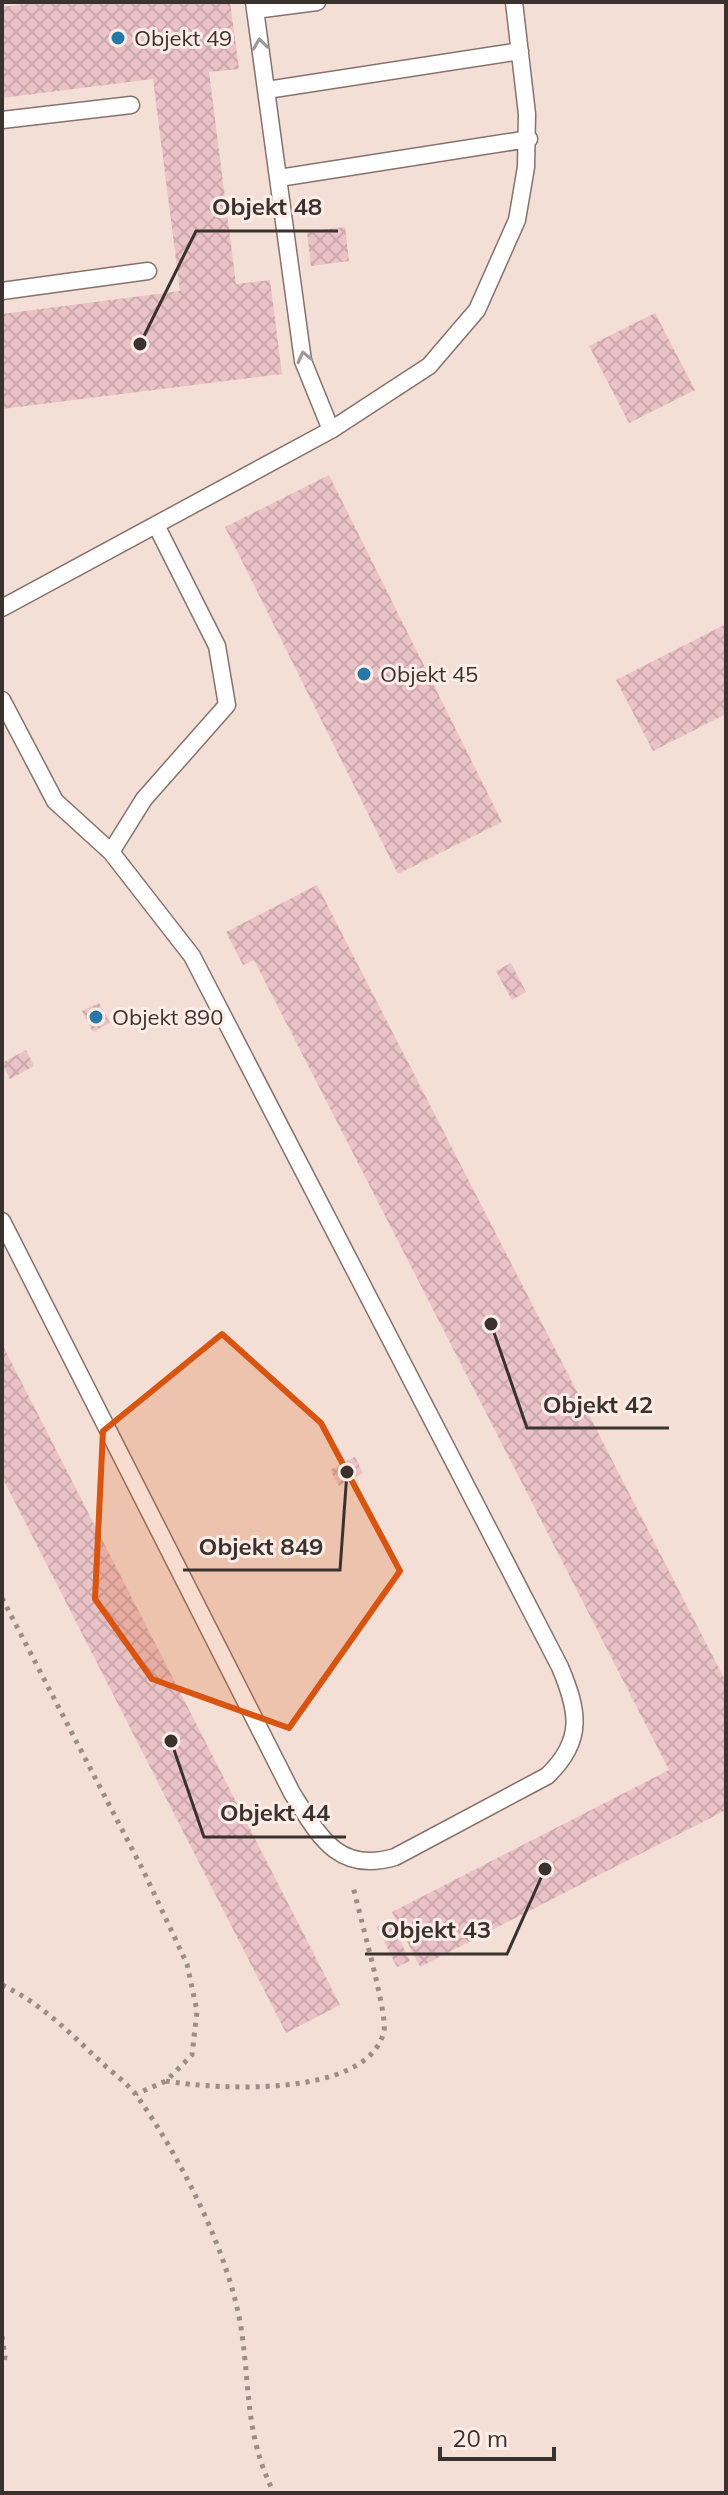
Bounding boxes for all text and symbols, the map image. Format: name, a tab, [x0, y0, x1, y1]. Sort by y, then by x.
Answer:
place label: Objekt 49	[134, 24, 232, 52]
marker: Objekt 49	[109, 29, 127, 47]
one-way arrow	[252, 37, 269, 51]
callout: Objekt 48	[196, 183, 338, 231]
text: Objekt 48	[212, 191, 322, 221]
one-way arrow	[296, 351, 313, 364]
place label: Objekt 45	[380, 660, 478, 688]
marker: Objekt 45	[355, 665, 373, 683]
place label: Objekt 890	[112, 1003, 224, 1031]
marker: Objekt 890	[87, 1008, 105, 1026]
callout: Objekt 42	[527, 1380, 669, 1428]
text: Objekt 42	[543, 1389, 653, 1419]
callout: Objekt 849	[183, 1522, 340, 1570]
text: Objekt 849	[199, 1531, 323, 1561]
callout: Objekt 44	[204, 1789, 346, 1837]
text: Objekt 44	[220, 1797, 330, 1827]
callout: Objekt 43	[365, 1906, 507, 1954]
text: Objekt 43	[381, 1914, 491, 1944]
scale bar	[440, 2411, 554, 2461]
text: 20 m	[452, 2423, 508, 2453]

